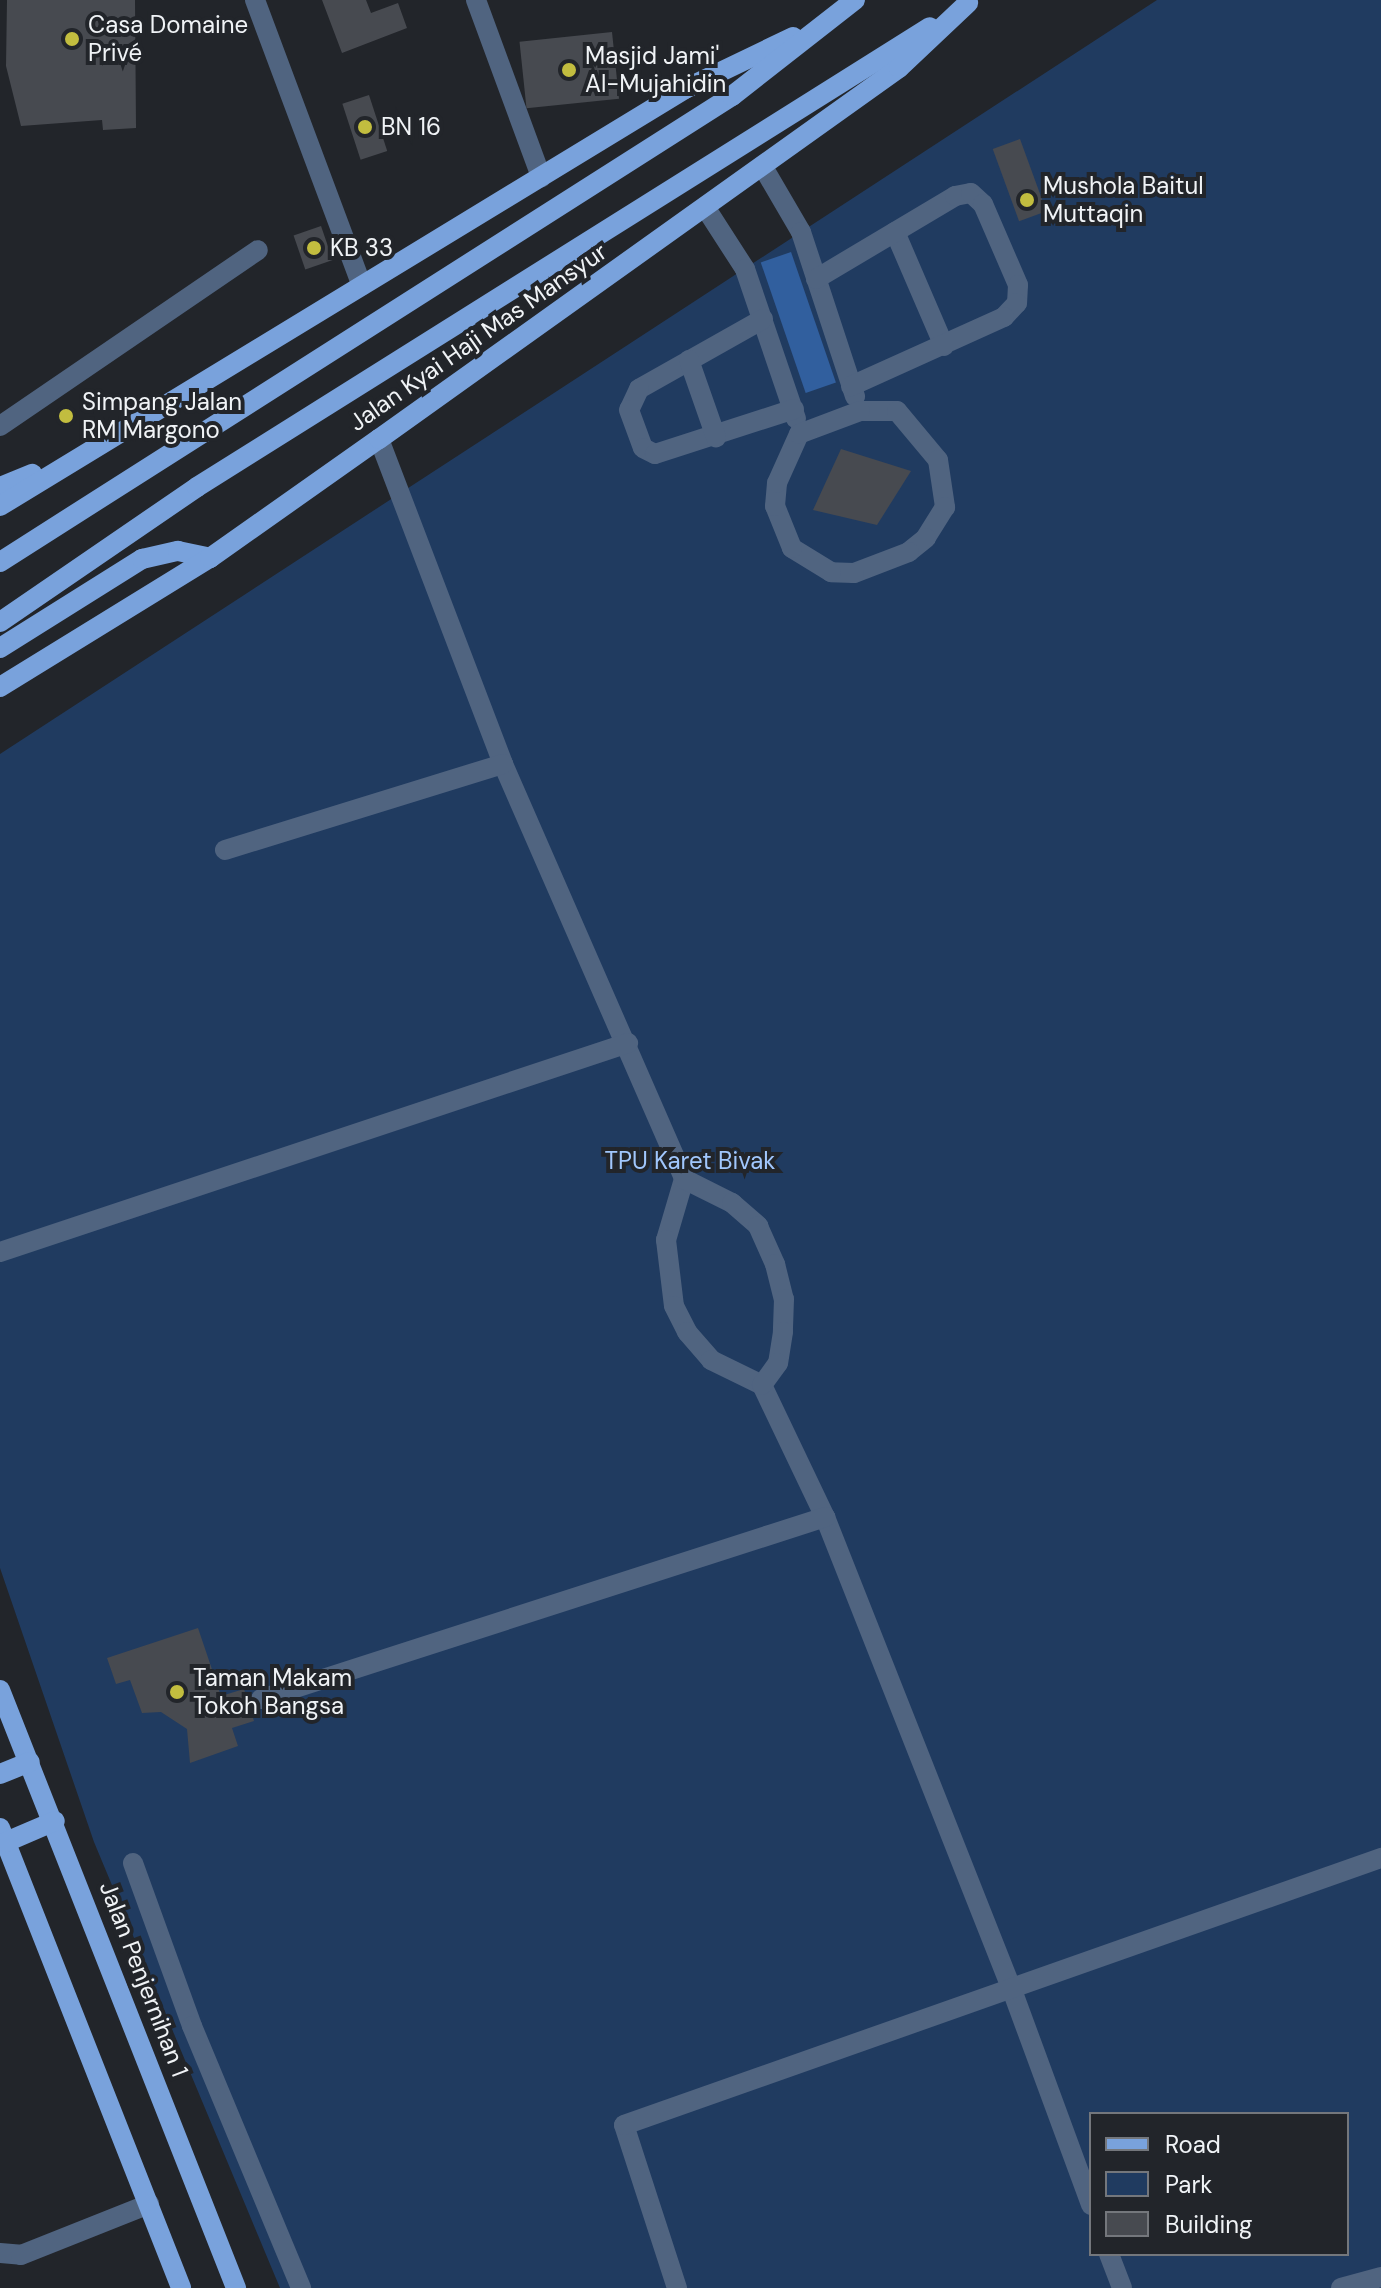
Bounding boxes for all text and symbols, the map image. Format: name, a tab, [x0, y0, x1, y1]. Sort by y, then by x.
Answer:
place label: Casa Domaine Privé	[88, 11, 248, 67]
marker: Casa Domaine Privé	[63, 30, 81, 48]
place label: Masjid Jami' Al-Mujahidin	[585, 42, 726, 98]
marker: Masjid Jami' Al-Mujahidin	[560, 61, 578, 79]
place label: BN 16	[381, 113, 441, 141]
marker: BN 16	[356, 118, 374, 136]
place label: Mushola Baitul Muttaqin	[1043, 172, 1204, 228]
marker: Mushola Baitul Muttaqin	[1018, 191, 1036, 209]
place label: KB 33	[330, 234, 393, 262]
street label: Jalan Kyai Haji Mas Mansyur	[344, 237, 612, 437]
marker: KB 33	[305, 239, 323, 257]
place label: Simpang Jalan RM Margono	[82, 388, 242, 444]
marker: Simpang Jalan RM Margono	[57, 407, 75, 425]
park label: TPU Karet Bivak	[605, 1147, 775, 1175]
place label: Taman Makam Tokoh Bangsa	[193, 1664, 352, 1720]
marker: Taman Makam Tokoh Bangsa	[168, 1683, 186, 1701]
street label: Jalan Penjernihan 1	[94, 1877, 194, 2081]
legend	[1089, 2112, 1349, 2256]
text: Road	[1165, 2129, 1221, 2160]
text: Park	[1165, 2169, 1212, 2200]
text: Building	[1165, 2209, 1252, 2240]

